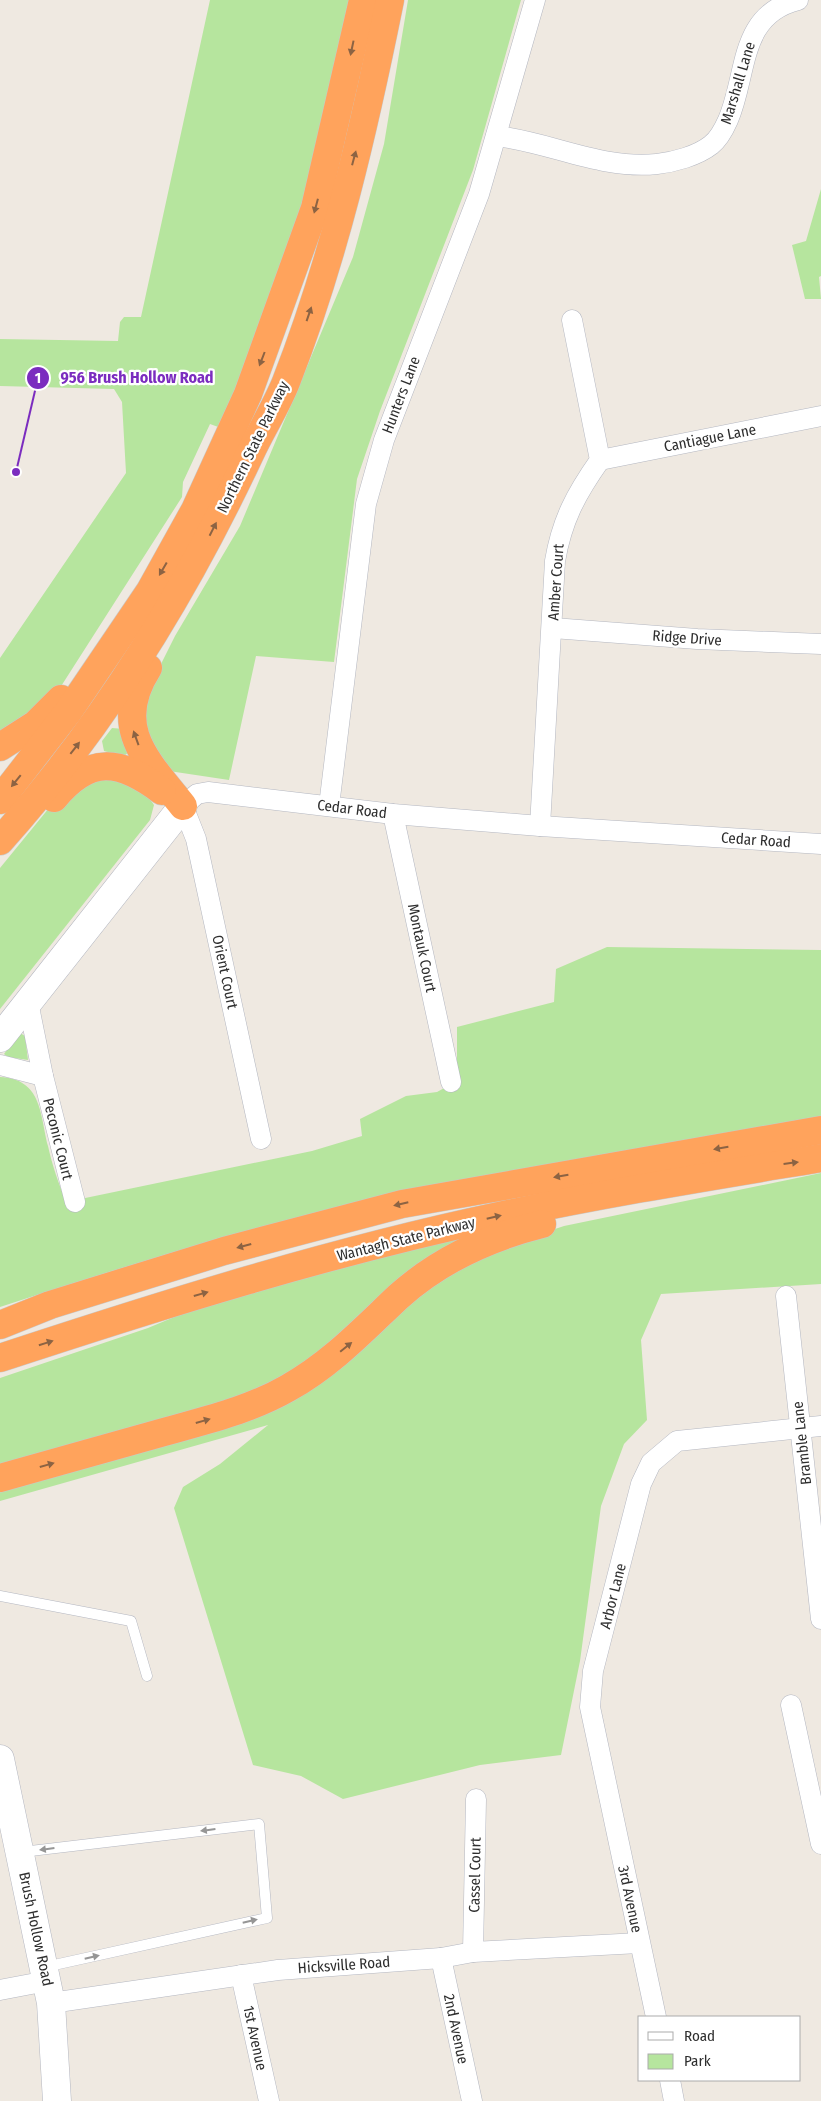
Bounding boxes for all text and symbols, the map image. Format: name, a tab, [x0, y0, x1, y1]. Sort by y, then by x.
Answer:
one-way arrow	[348, 40, 356, 55]
street label: Marshall Lane	[717, 40, 759, 126]
one-way arrow	[350, 150, 358, 166]
one-way arrow	[311, 198, 319, 213]
one-way arrow	[305, 306, 313, 321]
one-way arrow	[258, 352, 266, 367]
street label: Hunters Lane	[378, 354, 424, 436]
callout: 956 Brush Hollow Road	[25, 362, 224, 393]
text: 956 Brush Hollow Road	[60, 368, 214, 387]
text: 1	[35, 369, 41, 387]
street label: Northern State Parkway	[213, 378, 293, 516]
street label: Cantiague Lane	[662, 420, 758, 456]
one-way arrow	[209, 522, 217, 537]
street label: Amber Court	[544, 543, 568, 621]
one-way arrow	[159, 561, 167, 576]
street label: Ridge Drive	[652, 627, 722, 649]
one-way arrow	[132, 730, 140, 745]
one-way arrow	[69, 742, 80, 755]
one-way arrow	[10, 774, 21, 787]
street label: Cedar Road	[316, 796, 388, 822]
street label: Cedar Road	[720, 829, 792, 851]
street label: Montauk Court	[404, 902, 440, 994]
street label: Orient Court	[208, 933, 242, 1011]
street label: Peconic Court	[39, 1096, 77, 1182]
one-way arrow	[713, 1144, 729, 1152]
one-way arrow	[784, 1158, 800, 1166]
one-way arrow	[553, 1172, 569, 1180]
one-way arrow	[394, 1200, 409, 1208]
street label: Wantagh State Parkway	[335, 1213, 477, 1265]
one-way arrow	[486, 1213, 501, 1221]
one-way arrow	[237, 1242, 252, 1250]
one-way arrow	[194, 1290, 209, 1298]
one-way arrow	[39, 1338, 54, 1346]
one-way arrow	[340, 1342, 353, 1352]
street label: Bramble Lane	[789, 1400, 815, 1486]
one-way arrow	[196, 1416, 211, 1424]
one-way arrow	[40, 1460, 55, 1468]
street label: Arbor Lane	[596, 1561, 630, 1631]
one-way arrow	[200, 1826, 216, 1834]
street label: Cassel Court	[465, 1837, 485, 1913]
one-way arrow	[39, 1845, 55, 1853]
street label: 3rd Avenue	[614, 1864, 646, 1934]
street label: Brush Hollow Road	[15, 1870, 57, 1988]
one-way arrow	[243, 1917, 259, 1925]
one-way arrow	[84, 1953, 99, 1961]
street label: Hicksville Road	[297, 1953, 391, 1977]
street label: 2nd Avenue	[440, 1992, 472, 2066]
street label: 1st Avenue	[239, 2004, 271, 2072]
legend	[638, 2016, 801, 2081]
text: Road	[684, 2027, 715, 2045]
text: Park	[684, 2052, 711, 2070]

